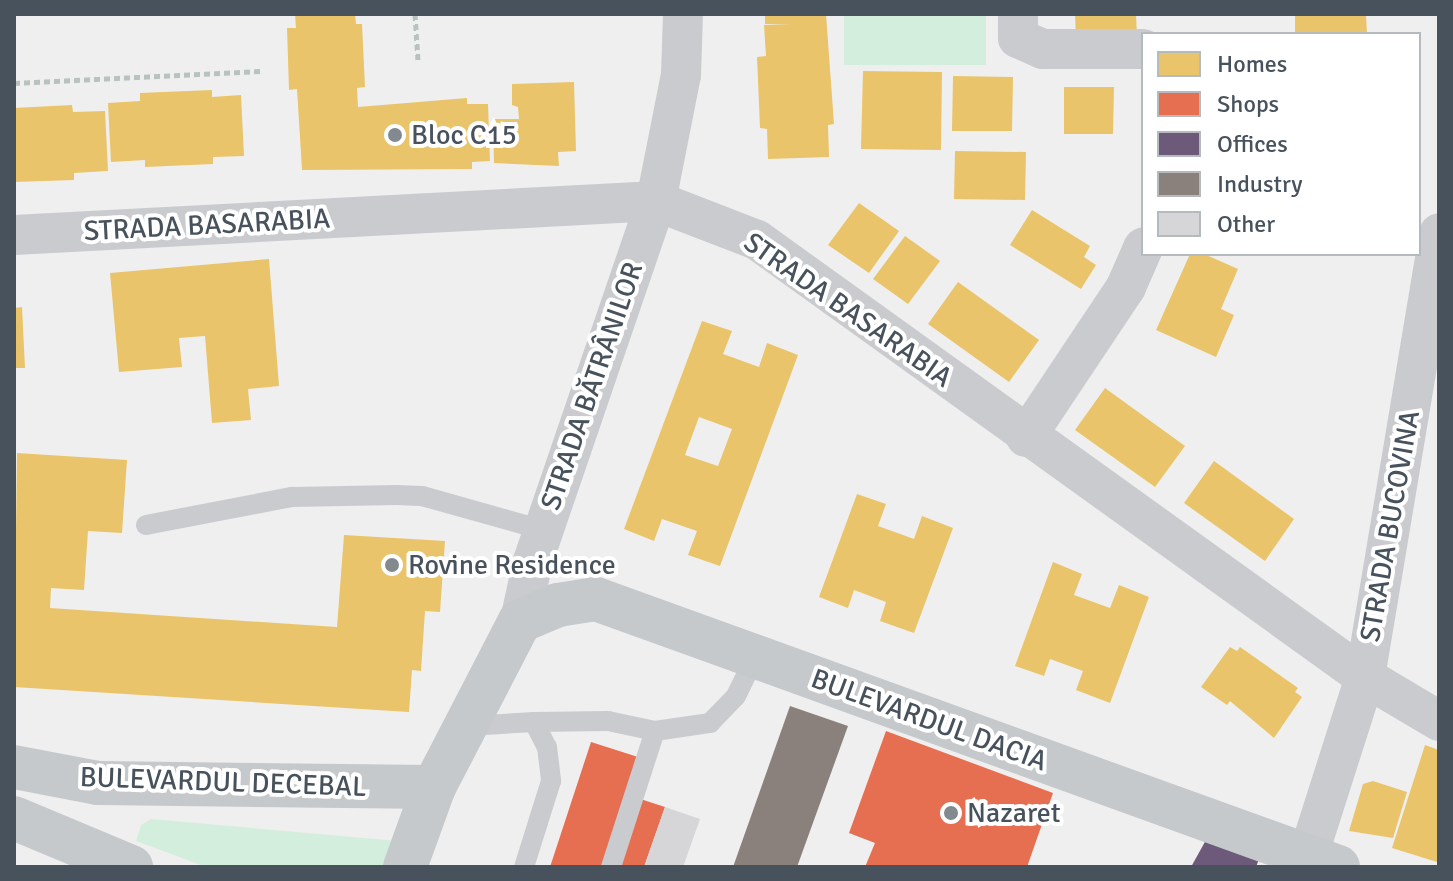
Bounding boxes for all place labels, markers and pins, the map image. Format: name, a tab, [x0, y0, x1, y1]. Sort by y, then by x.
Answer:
place label: Bloc C15	[411, 118, 517, 152]
marker: Bloc C15	[386, 126, 404, 144]
place label: Rovine Residence	[408, 548, 616, 582]
marker: Rovine Residence	[383, 556, 401, 574]
place label: Nazaret	[967, 796, 1061, 830]
marker: Nazaret	[942, 804, 960, 822]

